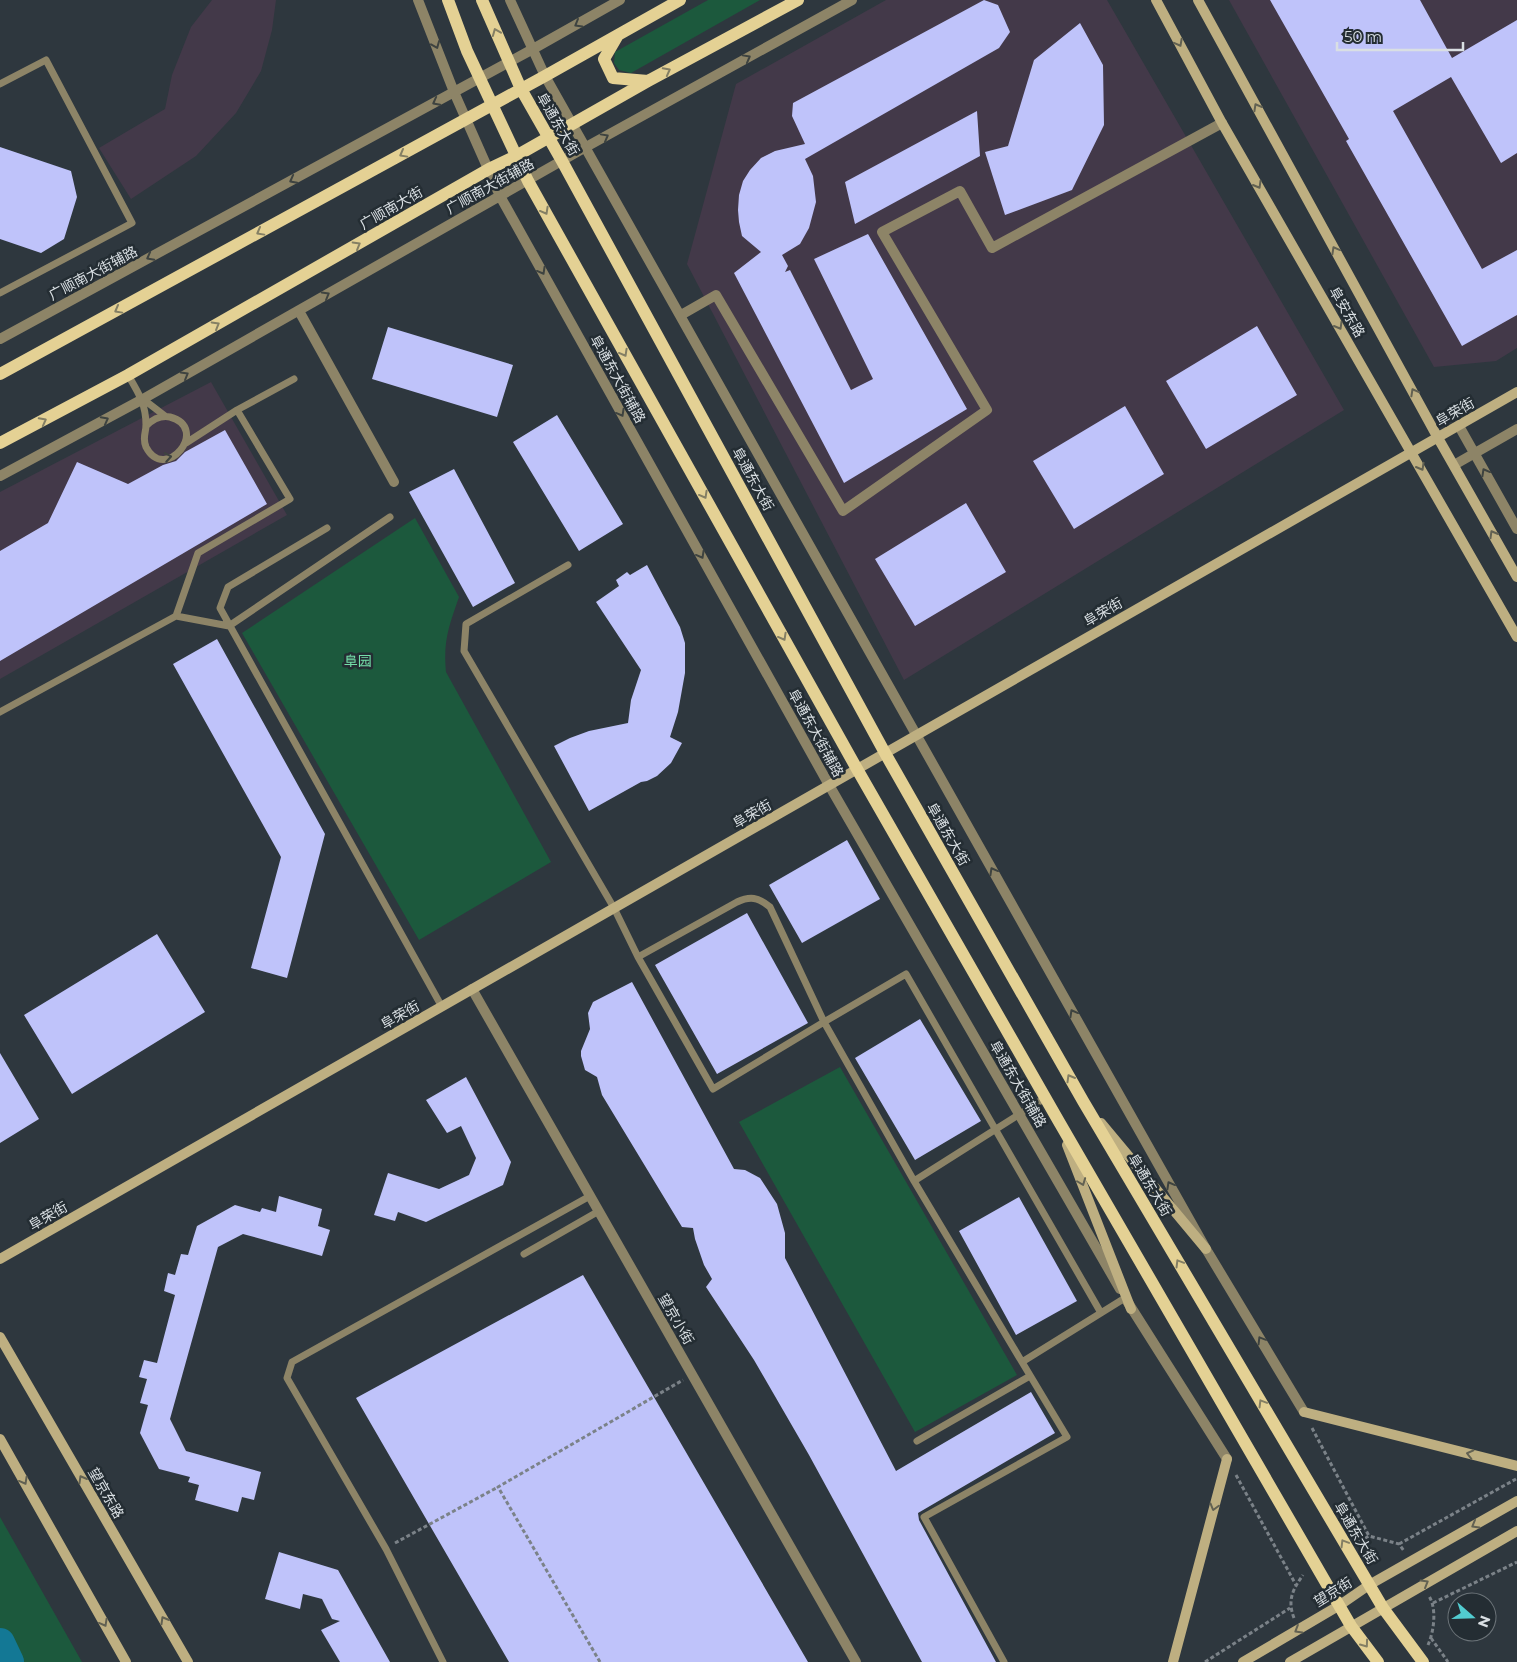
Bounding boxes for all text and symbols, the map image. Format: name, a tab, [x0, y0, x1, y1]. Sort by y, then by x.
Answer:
one-way arrow	[574, 18, 583, 28]
scale bar	[1337, 20, 1463, 52]
text: 50 m	[1344, 27, 1382, 46]
one-way arrow	[491, 28, 502, 37]
one-way arrow	[1173, 38, 1183, 47]
one-way arrow	[430, 40, 440, 49]
one-way arrow	[742, 54, 751, 64]
one-way arrow	[662, 67, 671, 77]
street label: 阜通东大街	[533, 89, 583, 159]
one-way arrow	[432, 96, 441, 106]
one-way arrow	[1253, 104, 1263, 113]
one-way arrow	[599, 133, 608, 143]
one-way arrow	[399, 148, 408, 158]
street label: 广顺南大街辅路	[443, 154, 537, 218]
one-way arrow	[289, 174, 298, 184]
one-way arrow	[1251, 180, 1261, 189]
street label: 广顺南大街	[356, 183, 426, 233]
one-way arrow	[539, 206, 549, 215]
one-way arrow	[257, 226, 266, 236]
one-way arrow	[352, 241, 361, 251]
street label: 广顺南大街辅路	[46, 242, 140, 304]
one-way arrow	[1332, 246, 1342, 255]
one-way arrow	[146, 251, 155, 261]
one-way arrow	[536, 266, 546, 275]
street label: 阜安东路	[1325, 283, 1369, 341]
one-way arrow	[321, 291, 330, 301]
one-way arrow	[114, 303, 123, 313]
one-way arrow	[1333, 320, 1343, 329]
one-way arrow	[211, 322, 220, 332]
street label: 阜通东大街辅路	[586, 332, 650, 426]
one-way arrow	[618, 348, 628, 357]
one-way arrow	[180, 372, 189, 382]
one-way arrow	[1410, 389, 1420, 398]
street label: 阜荣街	[1432, 394, 1478, 430]
one-way arrow	[615, 408, 625, 417]
one-way arrow	[99, 416, 108, 426]
one-way arrow	[38, 417, 47, 427]
street label: 阜通东大街	[728, 444, 778, 514]
one-way arrow	[164, 452, 173, 462]
one-way arrow	[1414, 461, 1424, 470]
one-way arrow	[1481, 468, 1491, 477]
one-way arrow	[697, 490, 707, 499]
one-way arrow	[1489, 530, 1499, 539]
one-way arrow	[694, 550, 704, 559]
street label: 阜荣街	[1080, 594, 1126, 630]
one-way arrow	[777, 631, 787, 640]
park label: 阜园	[344, 652, 372, 670]
street label: 阜通东大街辅路	[784, 686, 848, 780]
street label: 阜荣街	[729, 796, 775, 832]
street label: 阜通东大街	[923, 799, 973, 869]
one-way arrow	[990, 867, 1000, 876]
street label: 阜荣街	[377, 997, 423, 1033]
one-way arrow	[1069, 1009, 1079, 1018]
street label: 阜通东大街辅路	[986, 1037, 1050, 1131]
one-way arrow	[1066, 1074, 1076, 1083]
street label: 阜通东大街	[1124, 1150, 1176, 1220]
one-way arrow	[1076, 1177, 1086, 1186]
one-way arrow	[1166, 1181, 1176, 1190]
street label: 阜荣街	[25, 1198, 71, 1234]
one-way arrow	[1175, 1260, 1185, 1269]
street label: 望京小街	[654, 1290, 698, 1348]
one-way arrow	[1257, 1337, 1267, 1346]
one-way arrow	[1258, 1399, 1268, 1408]
one-way arrow	[1465, 1449, 1474, 1460]
street label: 望京东路	[84, 1464, 128, 1522]
one-way arrow	[18, 1476, 28, 1485]
one-way arrow	[79, 1476, 89, 1485]
street label: 阜通东大街	[1330, 1498, 1382, 1568]
one-way arrow	[1210, 1502, 1220, 1510]
one-way arrow	[1471, 1519, 1480, 1529]
one-way arrow	[1341, 1539, 1351, 1548]
street label: 望京街	[1310, 1573, 1356, 1611]
one-way arrow	[1420, 1580, 1429, 1590]
north arrow	[1447, 1592, 1497, 1642]
text: N	[1474, 1613, 1495, 1630]
one-way arrow	[160, 1616, 170, 1625]
one-way arrow	[97, 1618, 107, 1627]
one-way arrow	[1294, 1623, 1303, 1633]
one-way arrow	[1359, 1638, 1367, 1647]

